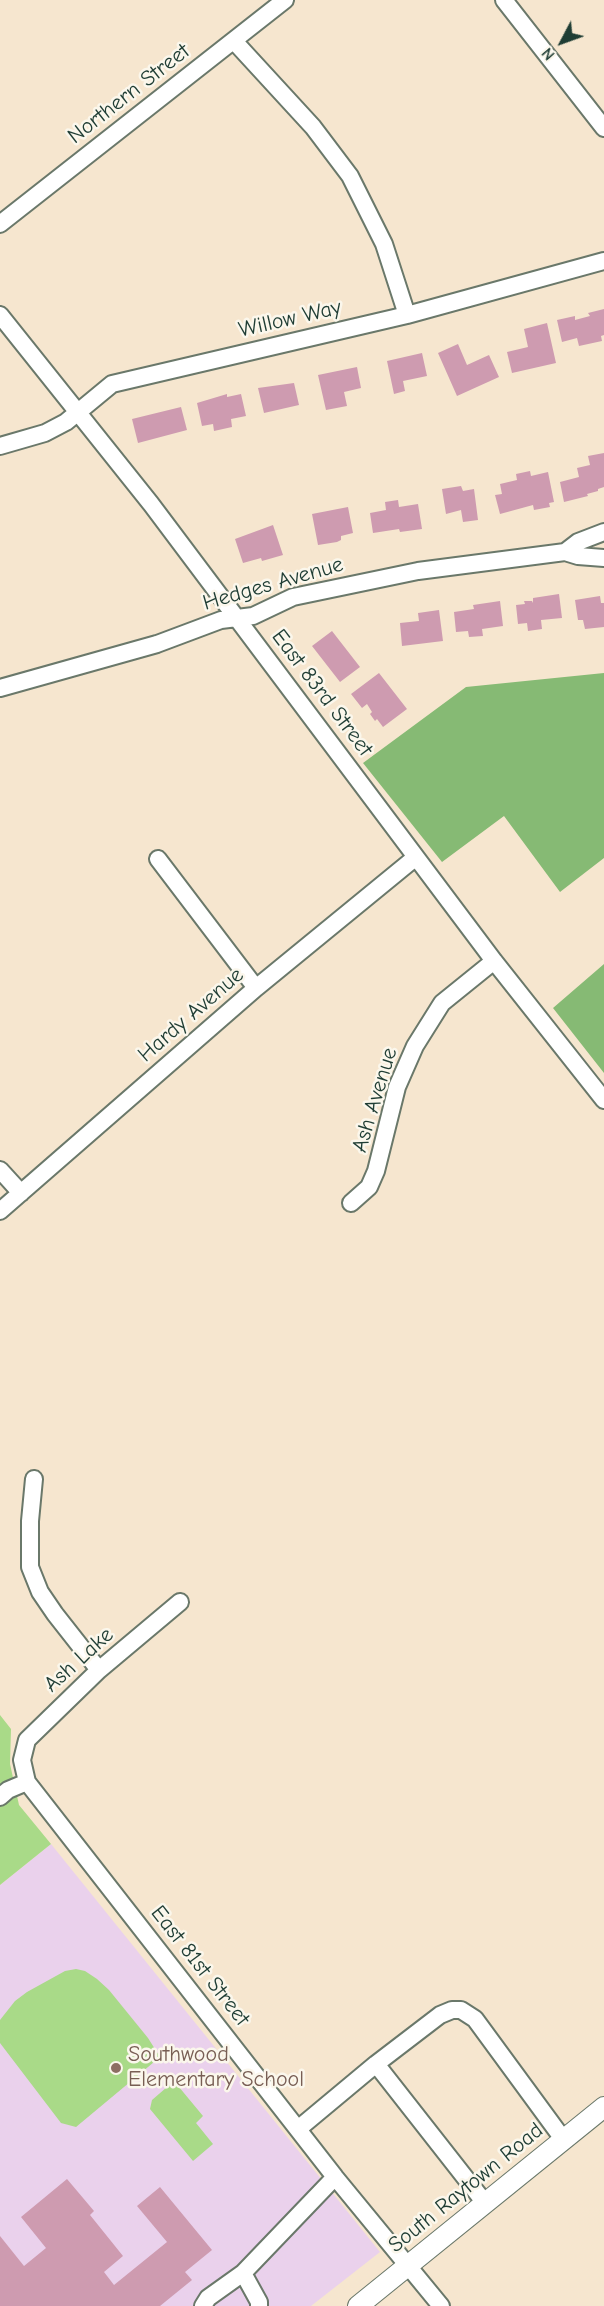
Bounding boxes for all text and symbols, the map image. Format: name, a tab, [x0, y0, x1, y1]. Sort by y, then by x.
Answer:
north arrow	[532, 12, 592, 72]
street label: Northern Street	[63, 38, 195, 150]
text: N	[538, 44, 559, 64]
street label: Willow Way	[236, 294, 344, 344]
street label: Hedges Avenue	[200, 551, 346, 617]
street label: East 83rd Street	[266, 624, 378, 762]
street label: Hardy Avenue	[133, 962, 249, 1068]
street label: Ash Avenue	[347, 1044, 403, 1156]
street label: Ash Lake	[39, 1622, 119, 1698]
street label: East 81st Street	[145, 1901, 255, 2031]
place label: Southwood Elementary School	[128, 2042, 304, 2094]
marker: Southwood Elementary School	[109, 2061, 123, 2075]
street label: South Raytown Road	[383, 2117, 549, 2259]

